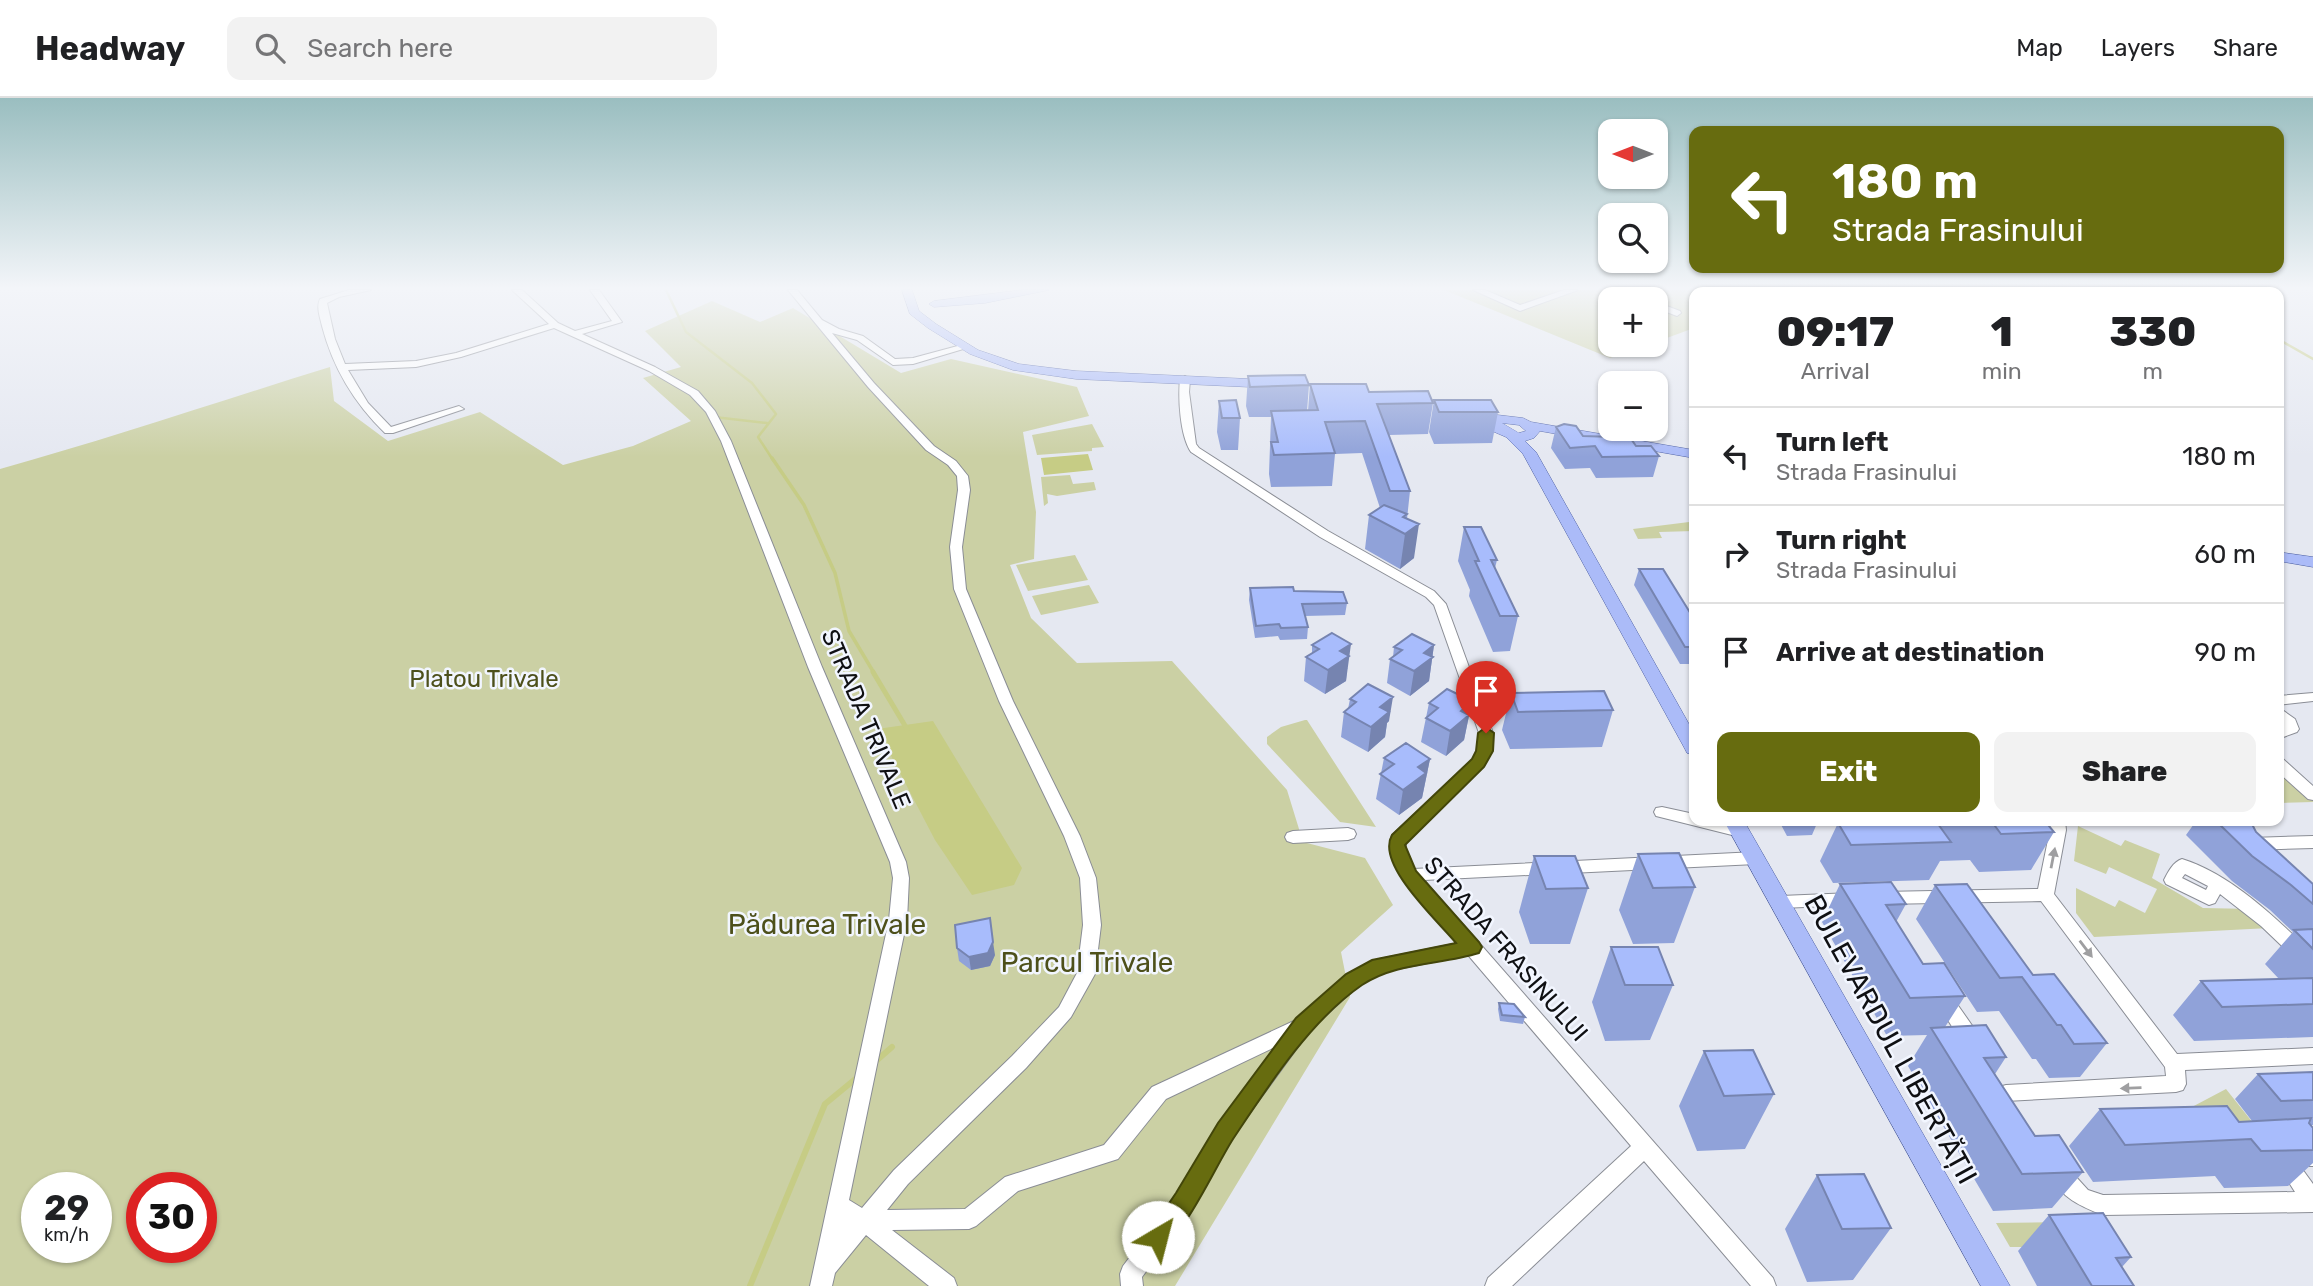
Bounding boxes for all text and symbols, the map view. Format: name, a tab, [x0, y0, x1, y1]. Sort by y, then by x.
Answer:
search box	[227, 17, 717, 80]
text: Headway	[35, 29, 185, 68]
icon: search	[251, 29, 289, 67]
text: Search here	[307, 33, 453, 64]
text: Map	[2016, 34, 2063, 62]
text: Layers	[2101, 34, 2175, 62]
text: Share	[2213, 34, 2278, 62]
north arrow	[1598, 119, 1668, 189]
map controls	[1598, 119, 1668, 441]
text: 180 m	[1832, 152, 1978, 210]
icon: left	[1717, 154, 1808, 245]
button: search	[1598, 203, 1668, 273]
text: Strada Frasinului	[1832, 211, 2084, 249]
button: +	[1598, 287, 1668, 357]
text: 09:17	[1777, 307, 1894, 357]
text: 1	[1991, 307, 2013, 357]
text: 330	[2109, 307, 2196, 357]
text: Arrival	[1801, 357, 1870, 385]
text: min	[1982, 357, 2022, 385]
text: m	[2143, 357, 2163, 385]
button: −	[1598, 371, 1668, 441]
text: Turn left	[1776, 427, 1888, 458]
icon: left	[1717, 437, 1755, 475]
text: 180 m	[2182, 441, 2256, 472]
text: Strada Frasinului	[1776, 458, 1957, 486]
text: Turn right	[1776, 525, 1906, 556]
icon: right	[1717, 535, 1755, 573]
text: 60 m	[2194, 539, 2256, 570]
text: Strada Frasinului	[1776, 556, 1957, 584]
street label: STRADA TRIVALE	[816, 625, 916, 813]
icon: arrive	[1717, 633, 1755, 671]
text: Arrive at destination	[1776, 637, 2044, 668]
text: 90 m	[2195, 637, 2256, 668]
pin	[1456, 661, 1516, 733]
park label: Platou Trivale	[409, 665, 559, 693]
icon: arrive	[1467, 672, 1505, 710]
button: Exit	[1717, 732, 1980, 812]
button: Share	[1994, 732, 2256, 812]
one-way arrow	[2047, 847, 2058, 869]
street label: STRADA FRASINULUI	[1418, 851, 1594, 1047]
street label: BULEVARDUL LIBERTĂȚII	[1797, 889, 1984, 1189]
park label: Pădurea Trivale	[728, 908, 926, 941]
one-way arrow	[2079, 940, 2093, 958]
park label: Parcul Trivale	[1000, 946, 1174, 979]
one-way arrow	[2120, 1082, 2142, 1093]
speed limit sign: 30	[126, 1172, 217, 1263]
text: 29	[44, 1187, 89, 1229]
position arrow	[1121, 1200, 1195, 1274]
text: km/h	[44, 1224, 89, 1246]

